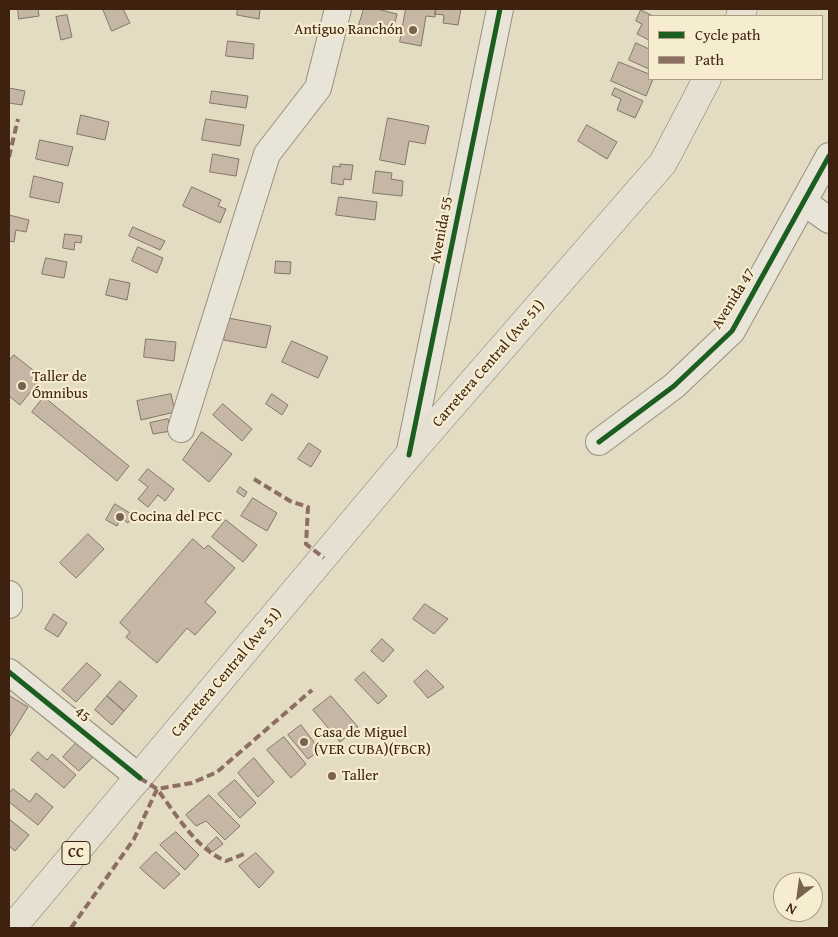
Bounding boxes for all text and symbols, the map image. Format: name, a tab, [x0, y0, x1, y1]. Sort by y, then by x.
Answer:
legend	[648, 15, 823, 80]
place label: Antiguo Ranchón	[294, 21, 403, 39]
marker: Antiguo Ranchón	[407, 24, 419, 36]
text: Cycle path	[695, 24, 761, 45]
text: Path	[695, 49, 724, 70]
street label: Avenida 55	[427, 195, 457, 265]
street label: Avenida 47	[708, 265, 760, 333]
street label: Carretera Central (Ave 51)	[429, 297, 549, 431]
place label: Taller de Ómnibus	[32, 368, 88, 403]
marker: Taller de Ómnibus	[16, 380, 28, 392]
place label: Cocina del PCC	[130, 508, 222, 526]
marker: Cocina del PCC	[114, 511, 126, 523]
street label: Carretera Central (Ave 51)	[168, 605, 286, 741]
street label: 45	[71, 703, 93, 727]
place label: Casa de Miguel (VER CUBA)(FBCR)	[314, 724, 431, 759]
marker: Casa de Miguel (VER CUBA)(FBCR)	[298, 736, 310, 748]
place label: Taller	[342, 767, 379, 785]
marker: Taller	[326, 770, 338, 782]
road number: CC	[62, 841, 90, 864]
north arrow	[773, 872, 823, 922]
text: N	[782, 898, 800, 920]

